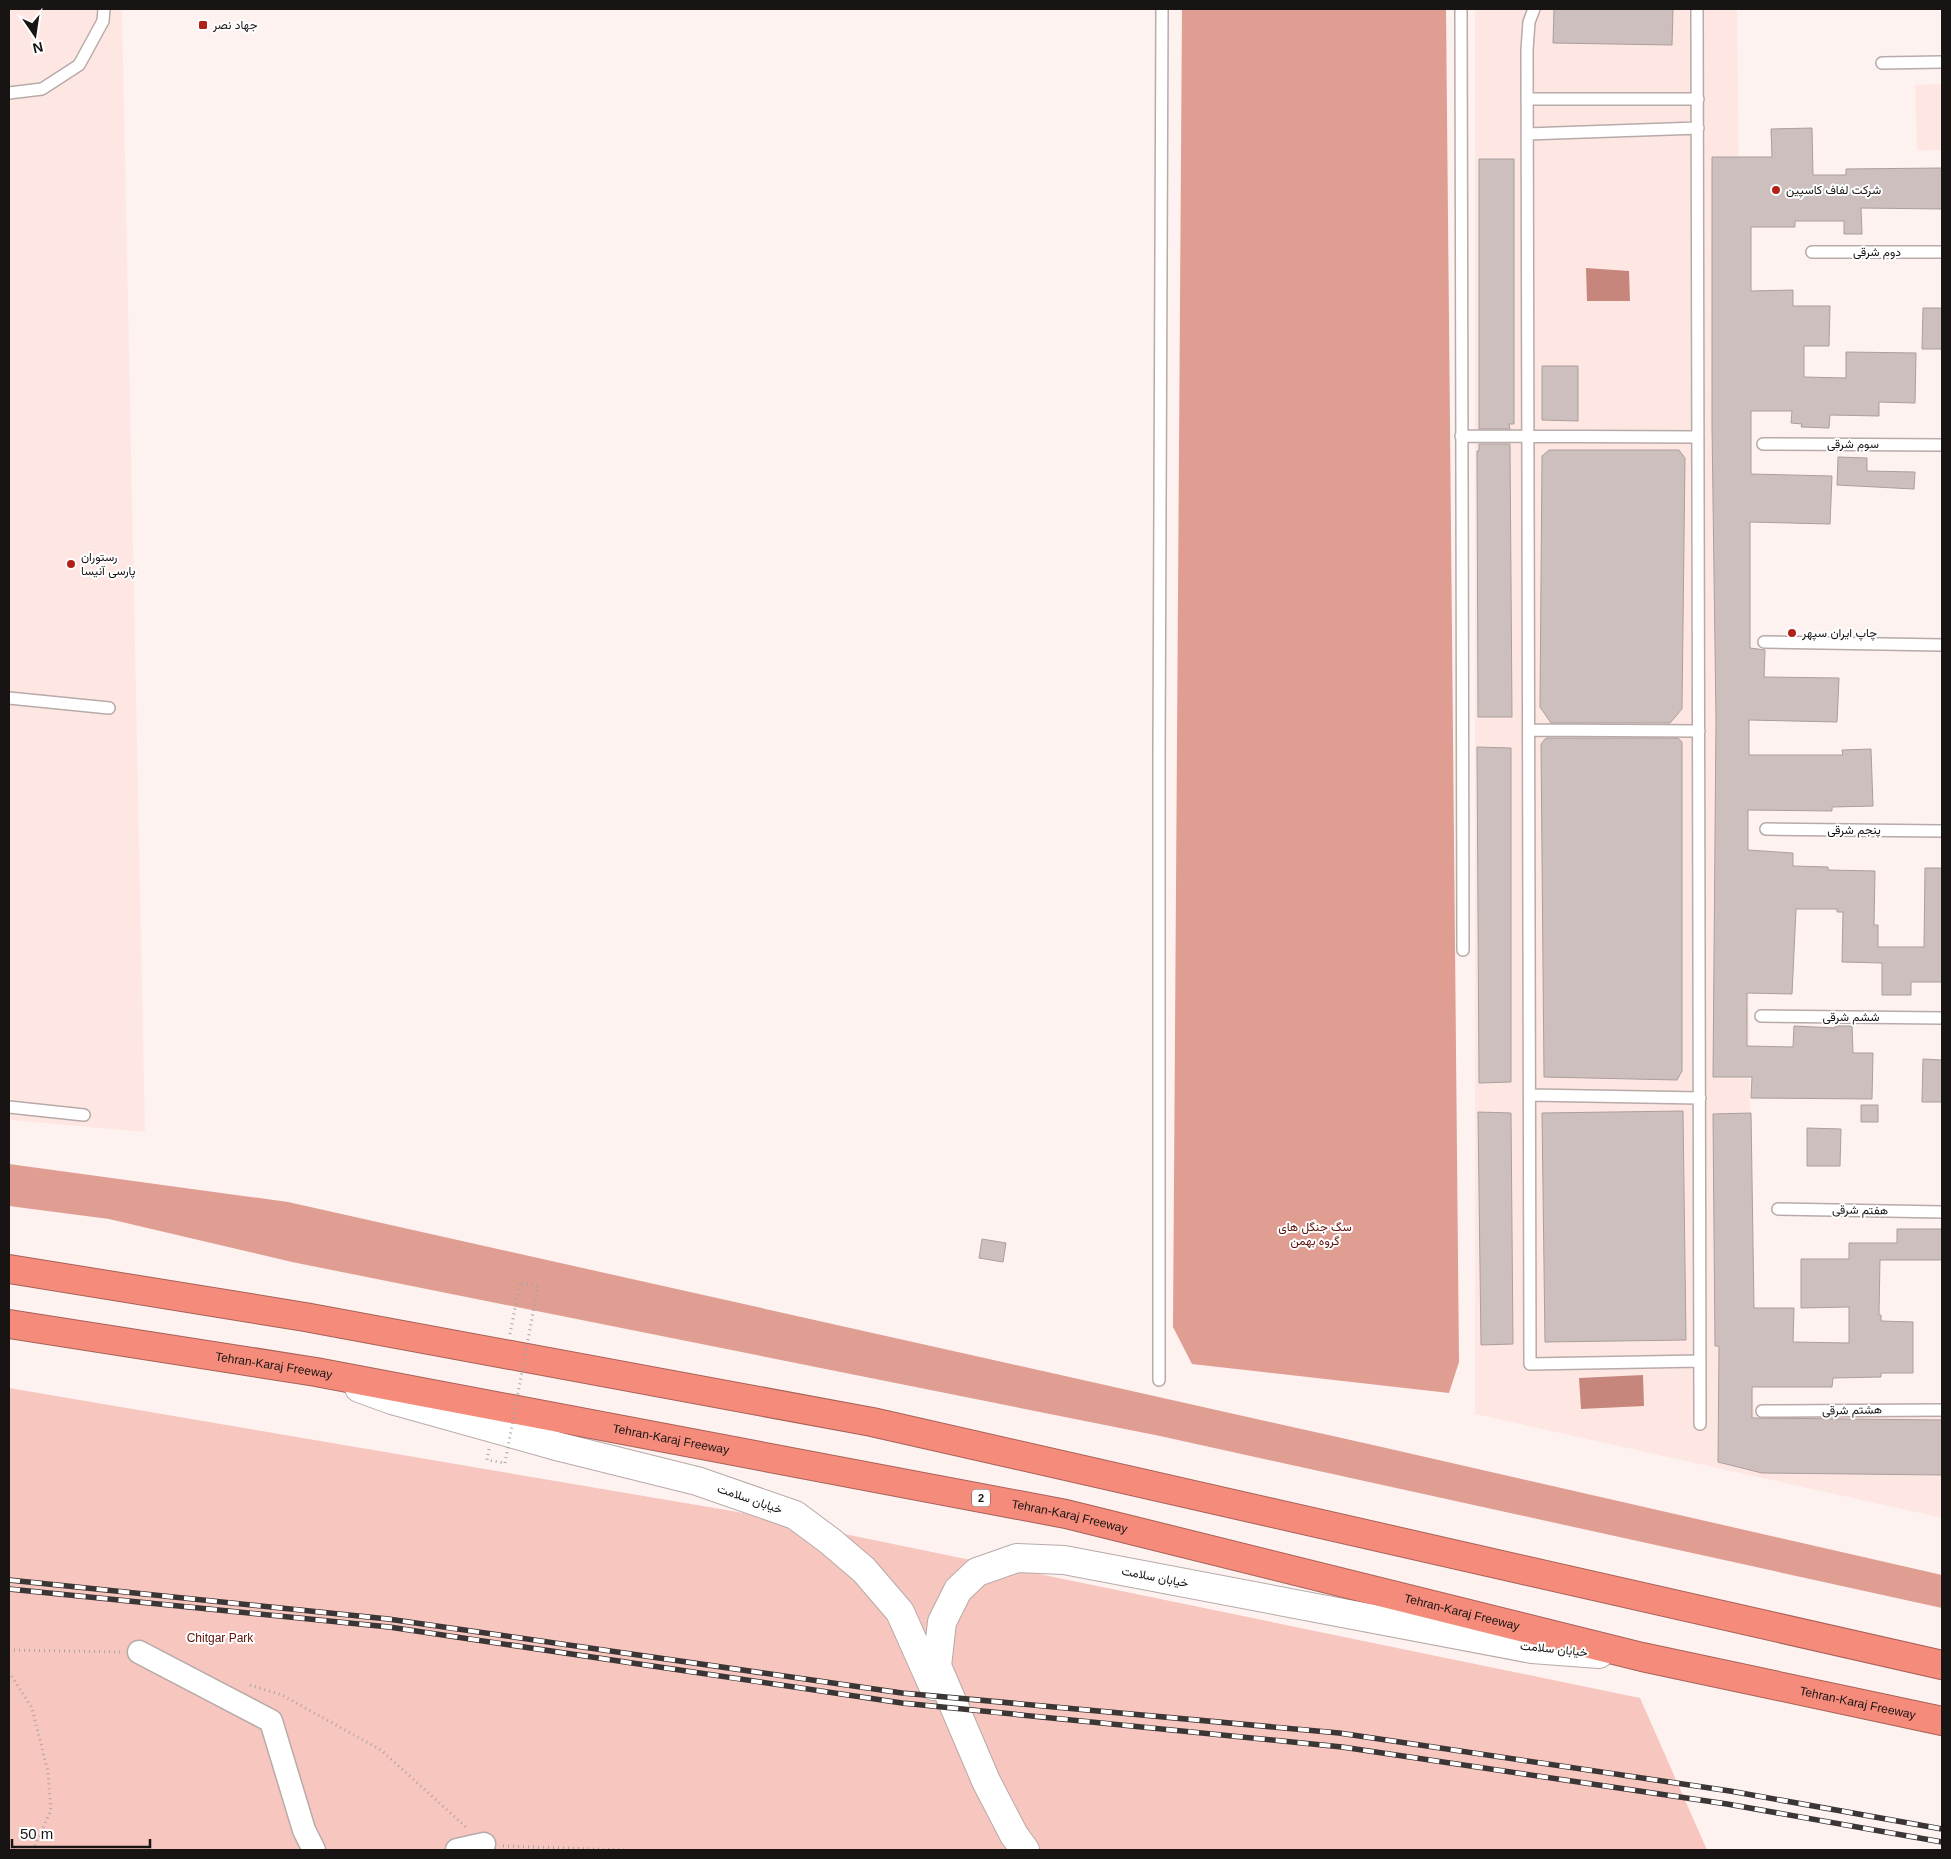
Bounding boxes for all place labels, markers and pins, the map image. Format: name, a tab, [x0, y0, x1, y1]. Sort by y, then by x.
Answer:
place label: جهاد نصر	[212, 18, 258, 33]
marker: جهاد نصر	[197, 19, 209, 31]
place label: شرکت لفاف کاسپین	[1786, 183, 1881, 198]
marker: شرکت لفاف کاسپین	[1770, 184, 1782, 196]
place label: رستوران پارسی آنیسا	[81, 550, 136, 579]
marker: رستوران پارسی آنیسا	[65, 558, 77, 570]
place label: چاپ ایران سپهر	[1801, 626, 1877, 641]
marker: چاپ ایران سپهر	[1786, 627, 1798, 639]

